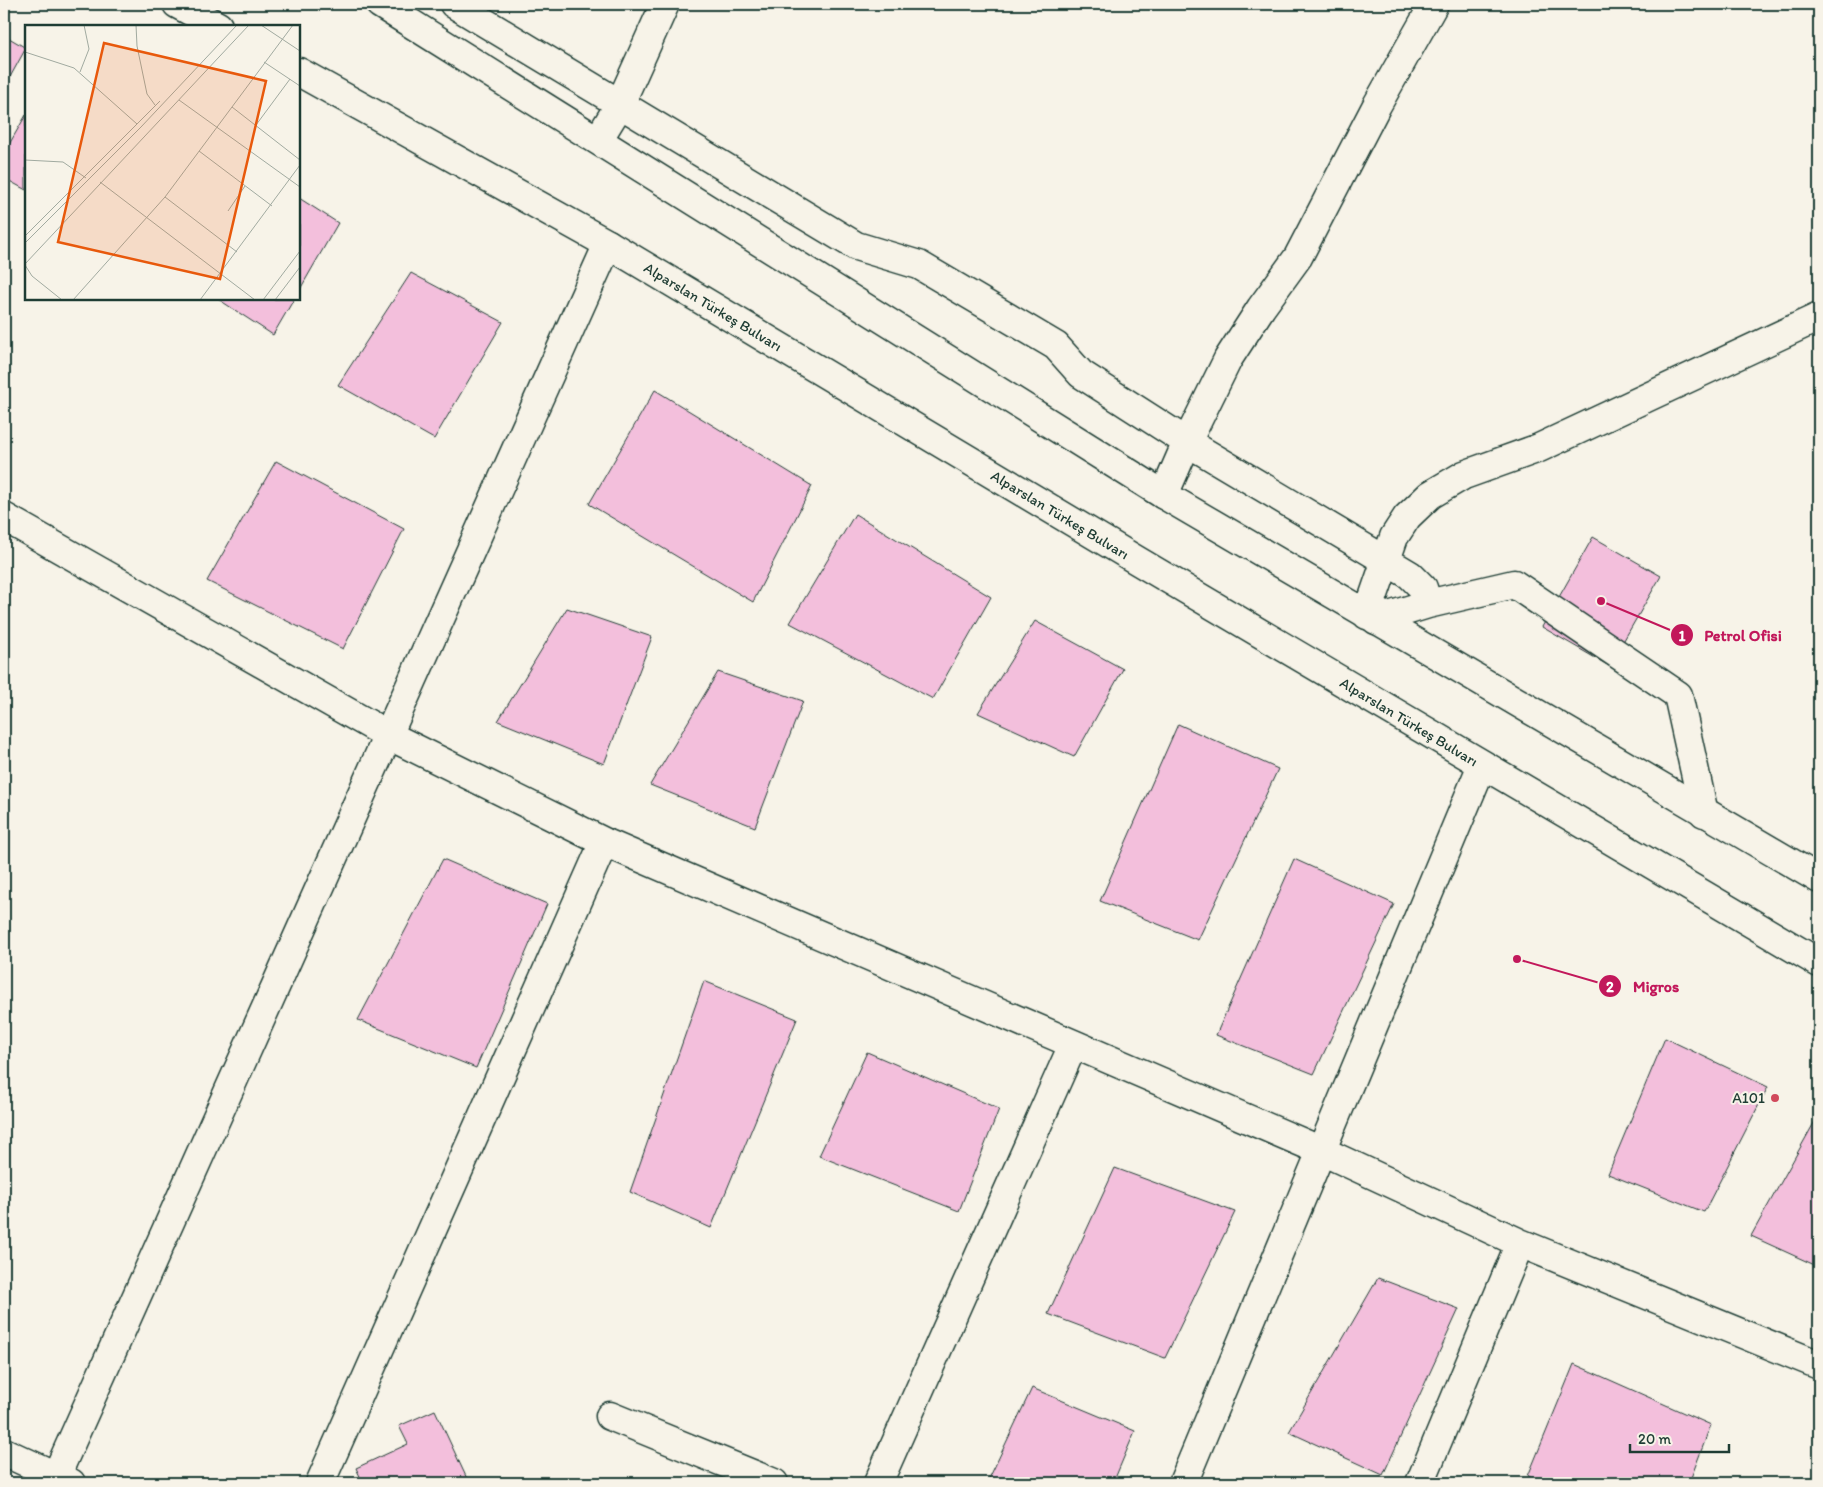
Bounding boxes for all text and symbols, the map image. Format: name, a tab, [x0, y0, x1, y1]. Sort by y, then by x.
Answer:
inset map	[25, 25, 300, 300]
street label: Alparslan Türkeş Bulvarı	[641, 259, 785, 355]
street label: Alparslan Türkeş Bulvarı	[988, 467, 1132, 563]
callout: Petrol Ofisi	[1669, 620, 1792, 651]
text: Petrol Ofisi	[1704, 626, 1782, 645]
text: 1	[1679, 627, 1686, 645]
street label: Alparslan Türkeş Bulvarı	[1337, 674, 1481, 770]
callout: Migros	[1598, 971, 1689, 1002]
text: Migros	[1633, 977, 1679, 997]
text: 2	[1606, 978, 1614, 996]
place label: A101	[1732, 1089, 1765, 1107]
marker: A101	[1769, 1092, 1781, 1104]
scale bar	[1630, 1422, 1729, 1454]
text: 20 m	[1638, 1430, 1672, 1448]

